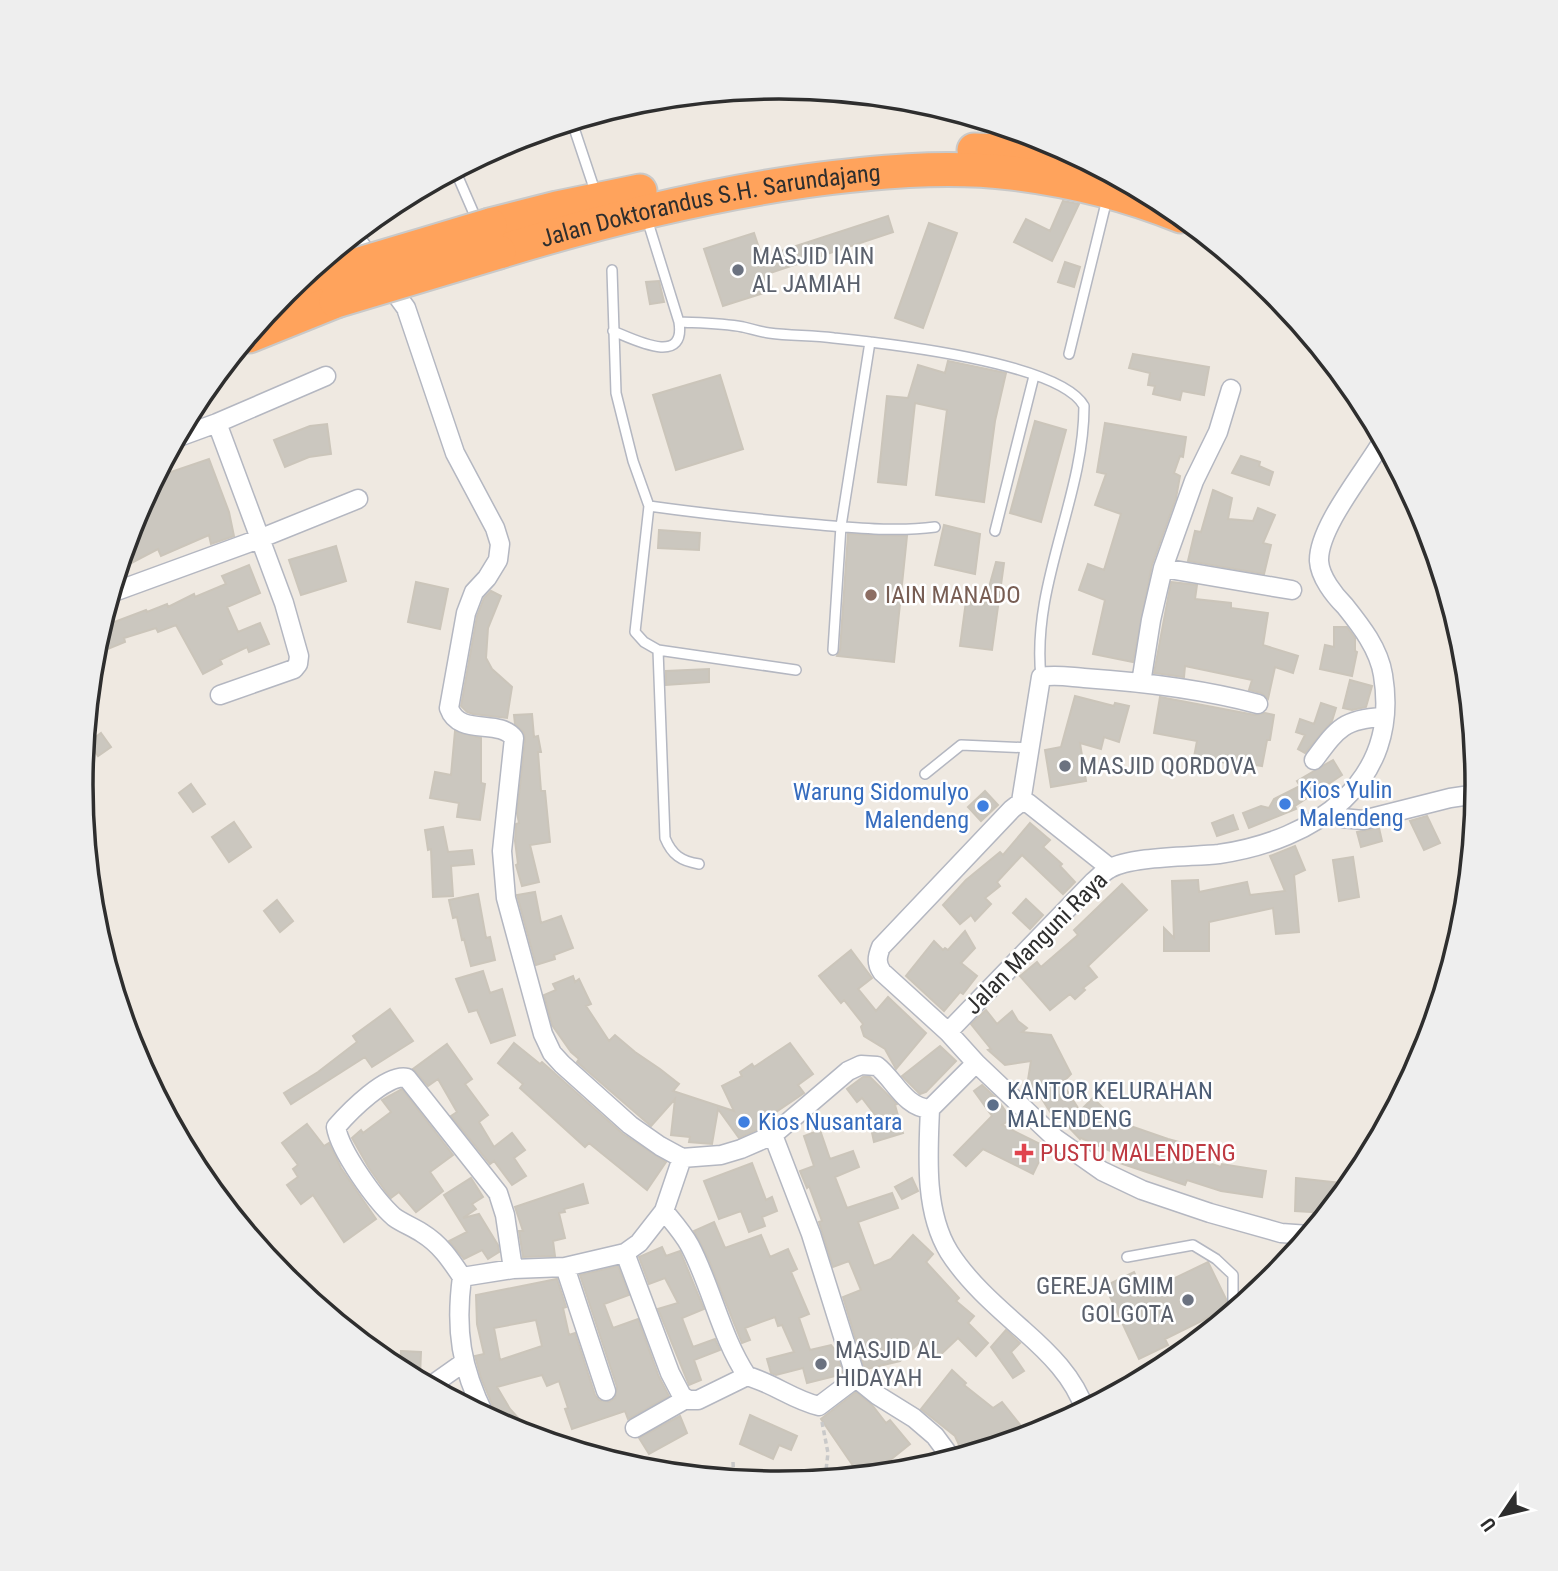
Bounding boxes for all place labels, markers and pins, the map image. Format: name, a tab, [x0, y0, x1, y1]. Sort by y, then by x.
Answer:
place label: MASJID IAIN AL JAMIAH	[752, 242, 874, 298]
marker: MASJID IAIN AL JAMIAH	[730, 262, 746, 278]
place label: IAIN MANADO	[885, 581, 1021, 609]
marker: IAIN MANADO	[863, 587, 879, 603]
place label: MASJID QORDOVA	[1079, 752, 1256, 780]
marker: MASJID QORDOVA	[1057, 758, 1073, 774]
place label: Kios Yulin Malendeng	[1299, 776, 1404, 832]
place label: Warung Sidomulyo Malendeng	[793, 778, 969, 834]
marker: Kios Yulin Malendeng	[1277, 796, 1293, 812]
marker: Warung Sidomulyo Malendeng	[975, 798, 991, 814]
place label: KANTOR KELURAHAN MALENDENG	[1007, 1077, 1213, 1133]
marker: KANTOR KELURAHAN MALENDENG	[985, 1097, 1001, 1113]
place label: Kios Nusantara	[758, 1108, 903, 1136]
marker: Kios Nusantara	[736, 1114, 752, 1130]
place label: PUSTU MALENDENG	[1040, 1139, 1236, 1167]
marker: PUSTU MALENDENG	[1014, 1143, 1034, 1163]
place label: GEREJA GMIM GOLGOTA	[1036, 1272, 1174, 1328]
marker: GEREJA GMIM GOLGOTA	[1180, 1292, 1196, 1308]
place label: MASJID AL HIDAYAH	[835, 1336, 942, 1392]
marker: MASJID AL HIDAYAH	[813, 1356, 829, 1372]

